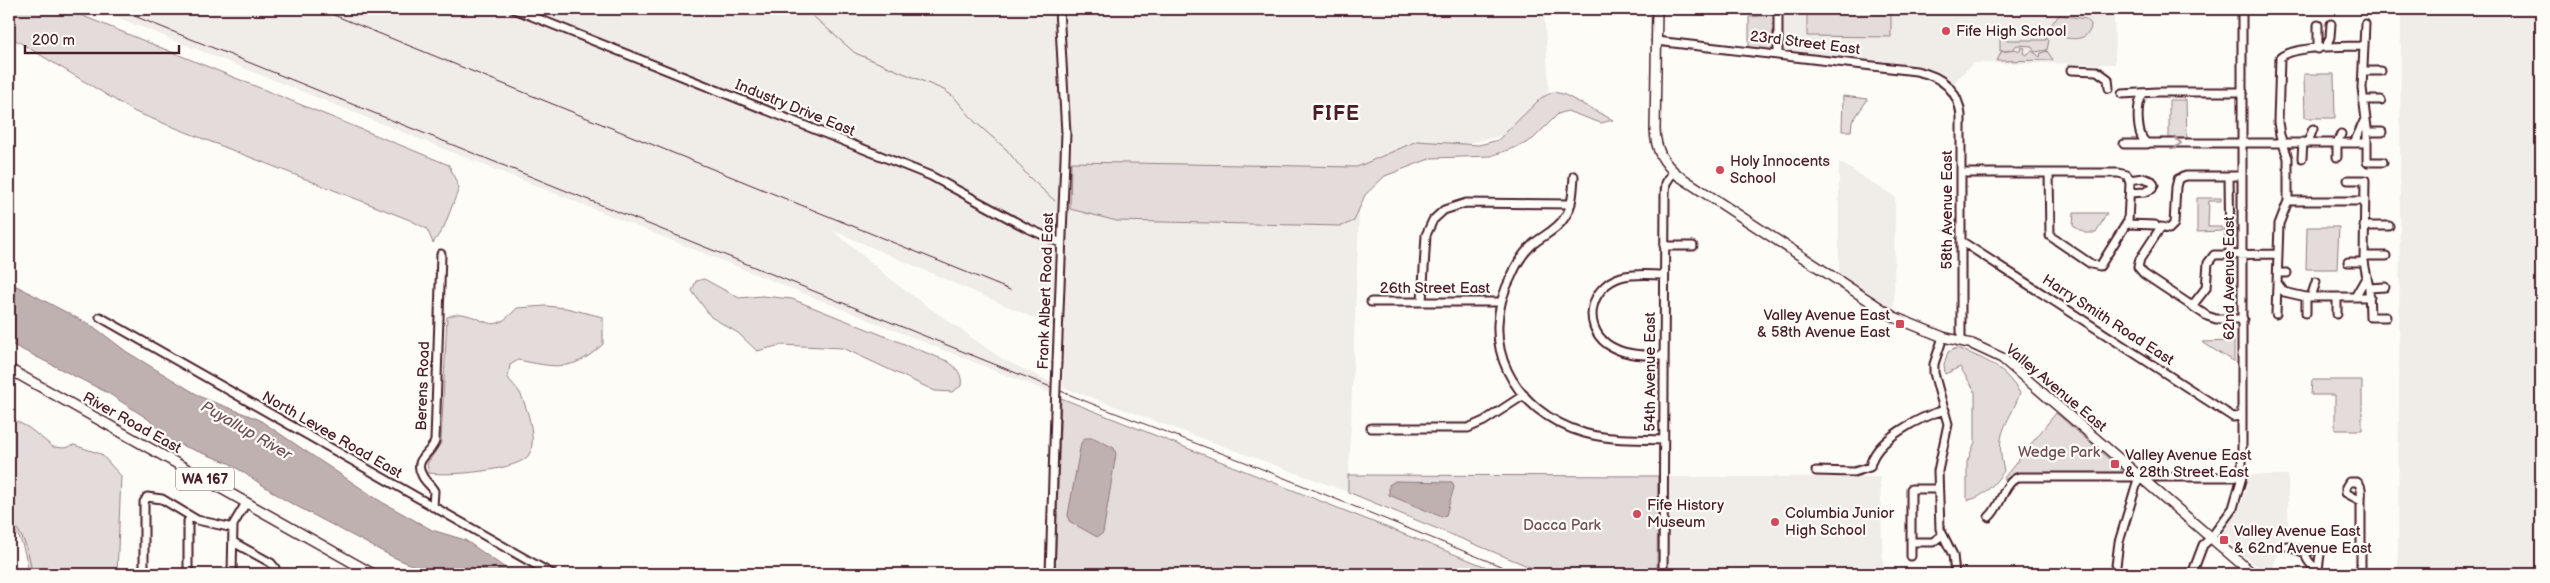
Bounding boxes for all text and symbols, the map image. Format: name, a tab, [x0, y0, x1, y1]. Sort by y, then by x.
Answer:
scale bar	[25, 22, 179, 54]
place label: Fife High School	[1956, 22, 2066, 41]
marker: Fife High School	[1940, 25, 1952, 37]
street label: 23rd Street East	[1749, 27, 1862, 59]
text: 200 m	[32, 31, 75, 50]
street label: Industry Drive East	[732, 75, 858, 141]
district label: FIFE	[1312, 102, 1360, 126]
one-way arrow	[2174, 138, 2182, 148]
street label: 58th Avenue East	[1938, 150, 1957, 270]
place label: Holy Innocents School	[1730, 152, 1831, 188]
marker: Holy Innocents School	[1714, 164, 1726, 176]
street label: Frank Albert Road East	[1034, 212, 1058, 370]
street label: 62nd Avenue East	[2220, 216, 2239, 340]
street label: Harry Smith Road East	[2039, 270, 2178, 370]
street label: 26th Street East	[1380, 279, 1491, 298]
place label: Valley Avenue East & 58th Avenue East	[1757, 306, 1890, 342]
street label: 54th Avenue East	[1641, 312, 1660, 432]
marker: Valley Avenue East & 58th Avenue East	[1894, 318, 1906, 330]
street label: Valley Avenue East	[2001, 340, 2111, 436]
street label: Berens Road	[412, 341, 434, 431]
street label: North Levee Road East	[258, 387, 406, 483]
street label: River Road East	[79, 388, 185, 458]
water label: Puyallup River	[197, 397, 296, 465]
park label: Wedge Park	[2018, 443, 2101, 462]
place label: Valley Avenue East & 28th Street East	[2125, 446, 2252, 482]
marker: Valley Avenue East & 28th Street East	[2109, 458, 2121, 470]
road number: WA 167	[176, 468, 234, 490]
place label: Fife History Museum	[1647, 496, 1724, 532]
place label: Columbia Junior High School	[1785, 504, 1895, 540]
marker: Fife History Museum	[1631, 508, 1643, 520]
park label: Dacca Park	[1523, 516, 1602, 535]
marker: Columbia Junior High School	[1769, 516, 1781, 528]
place label: Valley Avenue East & 62nd Avenue East	[2234, 522, 2372, 558]
marker: Valley Avenue East & 62nd Avenue East	[2218, 534, 2230, 546]

